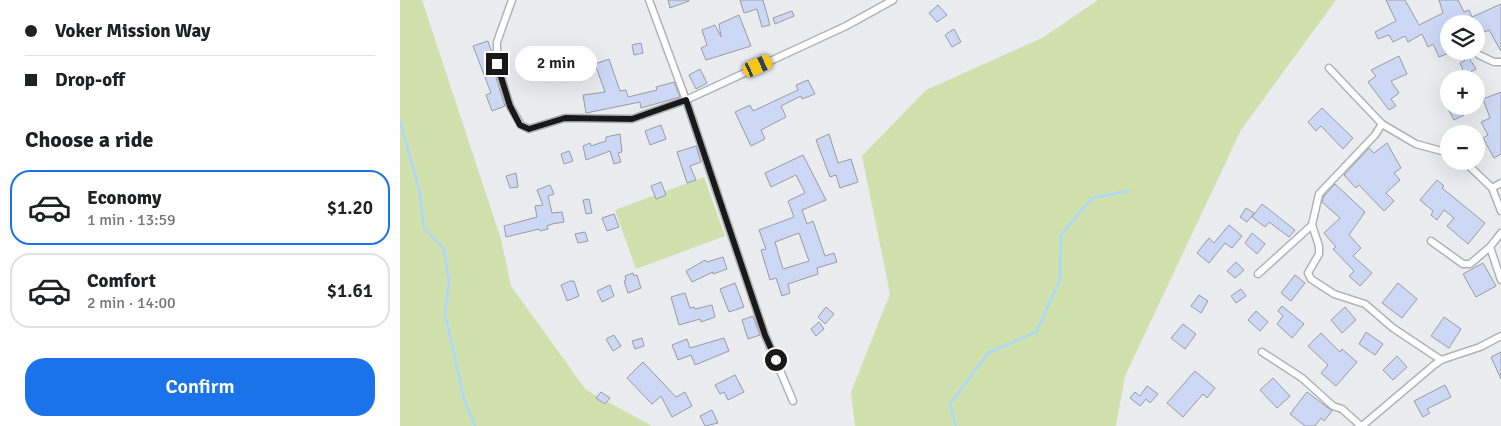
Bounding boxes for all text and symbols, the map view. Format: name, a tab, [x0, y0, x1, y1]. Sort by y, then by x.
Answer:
map controls	[1440, 15, 1485, 170]
button: layers	[1440, 15, 1485, 60]
text: Voker Mission Way	[55, 19, 210, 43]
callout: 2 min	[514, 46, 597, 82]
route end	[486, 53, 508, 75]
text: 2 min	[537, 53, 575, 73]
car	[741, 53, 774, 79]
text: Drop-off	[55, 68, 125, 92]
button: +	[1440, 70, 1485, 115]
button: −	[1440, 125, 1485, 170]
text: Choose a ride	[25, 126, 153, 153]
icon: car	[27, 185, 72, 230]
text: Economy	[87, 186, 161, 210]
text: $1.20	[327, 196, 373, 220]
text: 1 min · 13:59	[87, 210, 176, 230]
icon: car	[27, 268, 72, 313]
text: Comfort	[87, 269, 156, 293]
text: $1.61	[327, 279, 373, 303]
text: 2 min · 14:00	[87, 293, 176, 313]
route start	[765, 349, 787, 371]
button: Confirm	[25, 358, 375, 416]

